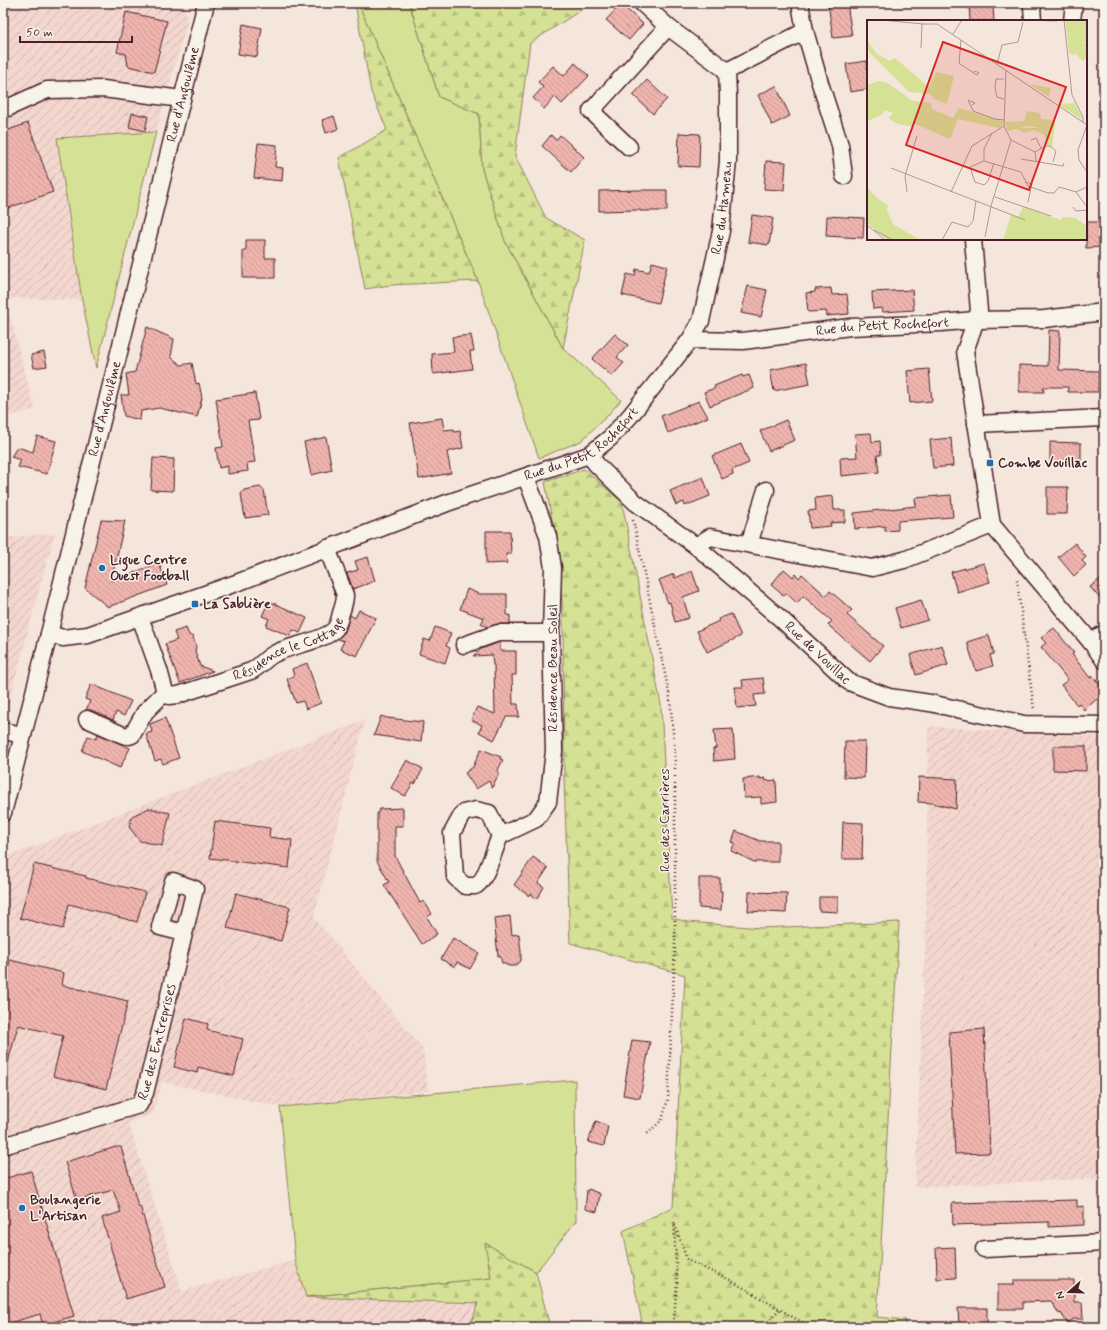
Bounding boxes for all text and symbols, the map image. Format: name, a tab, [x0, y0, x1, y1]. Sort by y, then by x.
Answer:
scale bar	[20, 18, 132, 44]
inset map	[867, 20, 1087, 240]
text: 50 m	[26, 25, 53, 41]
street label: Rue d'Angoulême	[163, 44, 204, 144]
street label: Rue du Hameau	[707, 161, 737, 256]
street label: Rue du Petit Rochefort	[815, 313, 950, 340]
street label: Rue d'Angoulême	[84, 359, 126, 458]
street label: Rue du Petit Rochefort	[522, 404, 643, 485]
place label: Combe Vouillac	[998, 454, 1088, 472]
marker: Combe Vouillac	[985, 458, 995, 468]
place label: Ligue Centre Ouest Football	[110, 551, 190, 585]
marker: Ligue Centre Ouest Football	[97, 563, 107, 573]
place label: La Sablière	[203, 595, 271, 613]
marker: La Sablière	[190, 599, 200, 609]
street label: Résidence Beau Soleil	[544, 604, 562, 732]
street label: Résidence le Cottage	[231, 615, 348, 685]
street label: Rue de Vouillac	[780, 618, 855, 689]
street label: Rue des Carrières	[656, 768, 674, 872]
street label: Rue des Entreprises	[134, 981, 181, 1104]
place label: Boulangerie L'Artisan	[30, 1191, 101, 1225]
marker: Boulangerie L'Artisan	[17, 1203, 27, 1213]
north arrow	[1049, 1272, 1089, 1312]
text: N	[1053, 1289, 1068, 1301]

